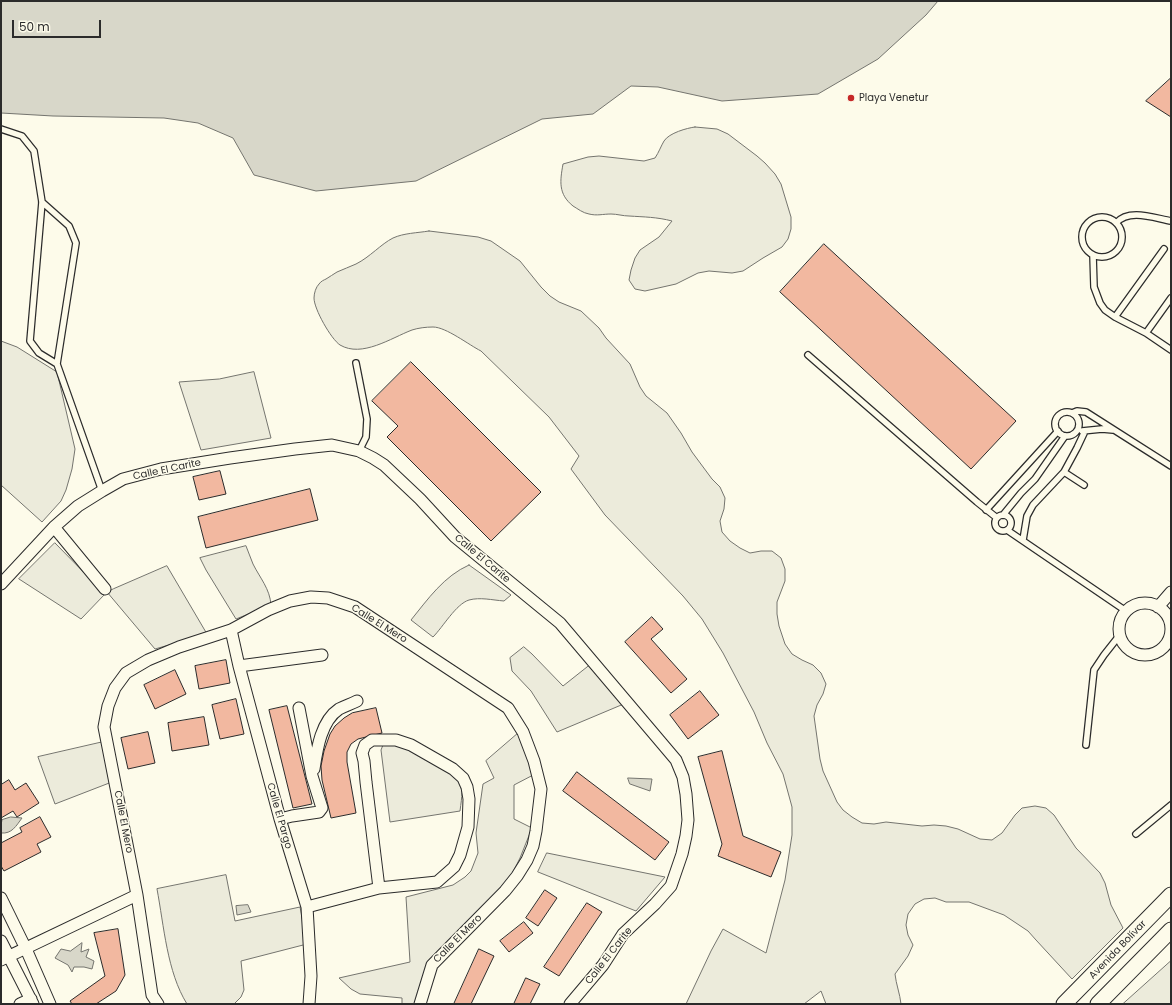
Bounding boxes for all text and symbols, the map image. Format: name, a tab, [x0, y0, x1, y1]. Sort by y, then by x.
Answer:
scale bar	[14, 12, 103, 38]
text: 50 m	[19, 18, 50, 35]
place label: Playa Venetur	[859, 92, 928, 104]
marker: Playa Venetur	[846, 93, 856, 103]
street label: Calle El Carite	[132, 457, 202, 483]
street label: Calle El Carite	[452, 532, 512, 586]
street label: Calle El Mero	[349, 602, 409, 646]
street label: Calle El Pargo	[264, 782, 294, 850]
street label: Calle El Mero	[111, 790, 135, 854]
street label: Calle El Mero	[431, 912, 485, 966]
street label: Avenida Bolívar	[1087, 918, 1149, 982]
street label: Calle El Carite	[583, 925, 635, 987]

